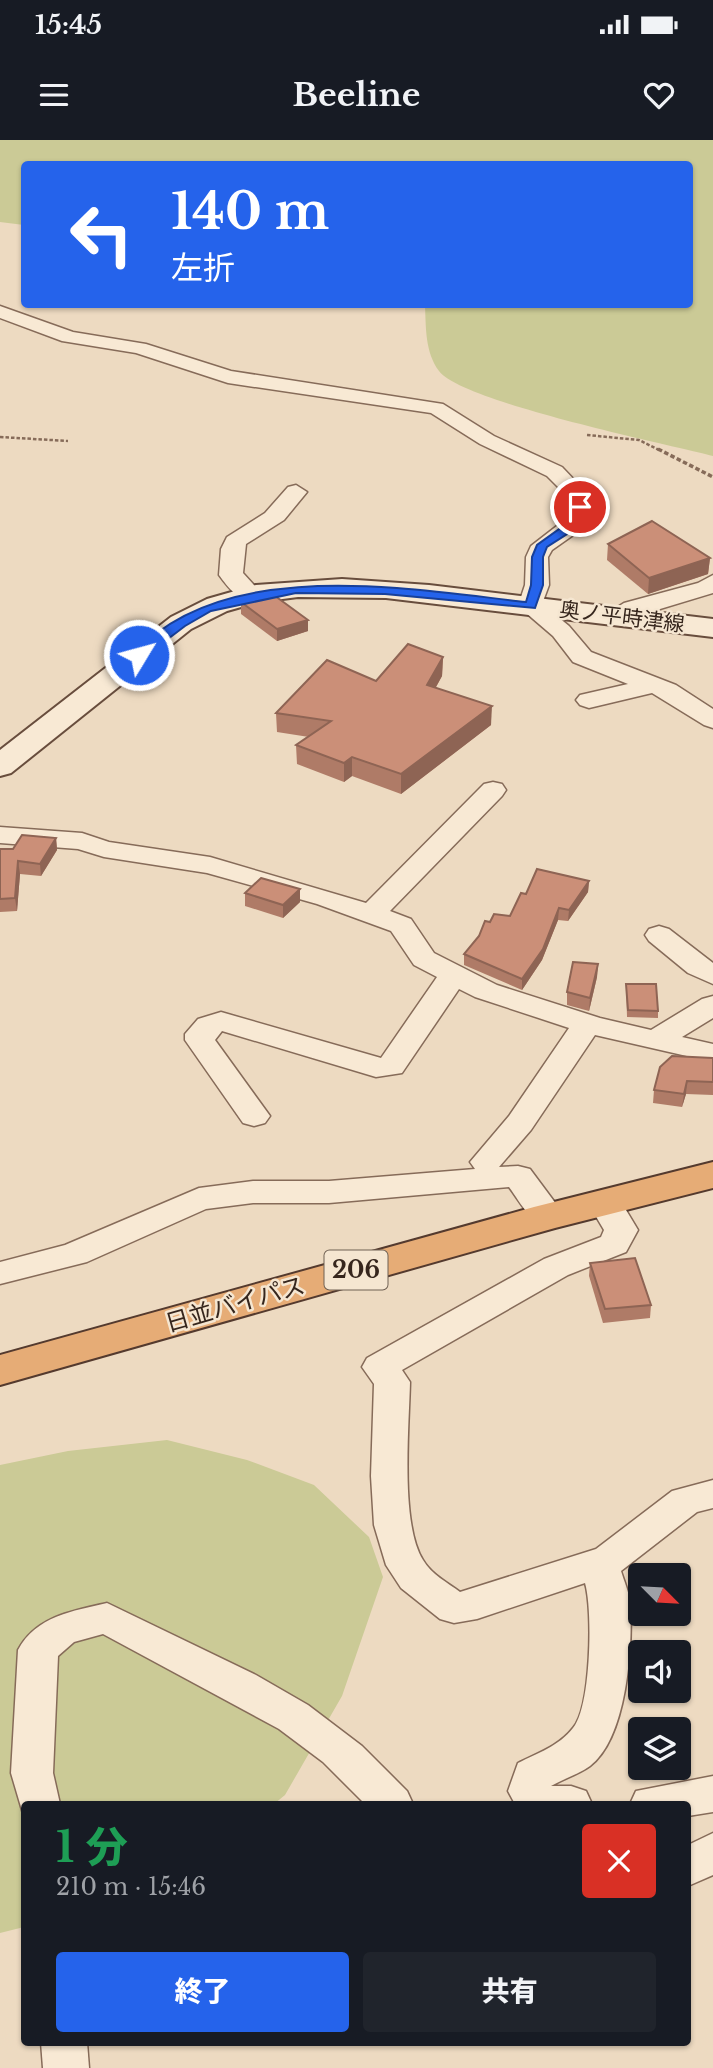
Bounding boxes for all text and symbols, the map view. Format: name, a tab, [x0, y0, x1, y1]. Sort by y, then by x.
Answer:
text: 15:45	[35, 9, 102, 41]
text: Beeline	[293, 75, 420, 115]
icon: menu	[35, 76, 73, 114]
icon: heart	[640, 76, 678, 114]
text: 140 m	[171, 181, 329, 242]
icon: left	[56, 189, 147, 280]
text: 左折	[171, 248, 235, 288]
pin	[550, 477, 610, 537]
icon: arrive	[561, 488, 599, 526]
street label: 奥ノ平時津線	[558, 596, 686, 638]
position arrow	[102, 618, 176, 692]
road number: 206	[324, 1250, 388, 1289]
street label: 日並バイパス	[162, 1270, 308, 1338]
north arrow	[628, 1563, 691, 1626]
map controls	[628, 1563, 691, 1780]
button: sound	[628, 1640, 691, 1703]
button: layers	[628, 1717, 691, 1780]
text: 1 分	[56, 1821, 127, 1873]
button: close	[582, 1824, 656, 1898]
text: 210 m · 15:46	[56, 1873, 206, 1901]
button: 終了	[56, 1952, 349, 2032]
button: 共有	[363, 1952, 656, 2032]

